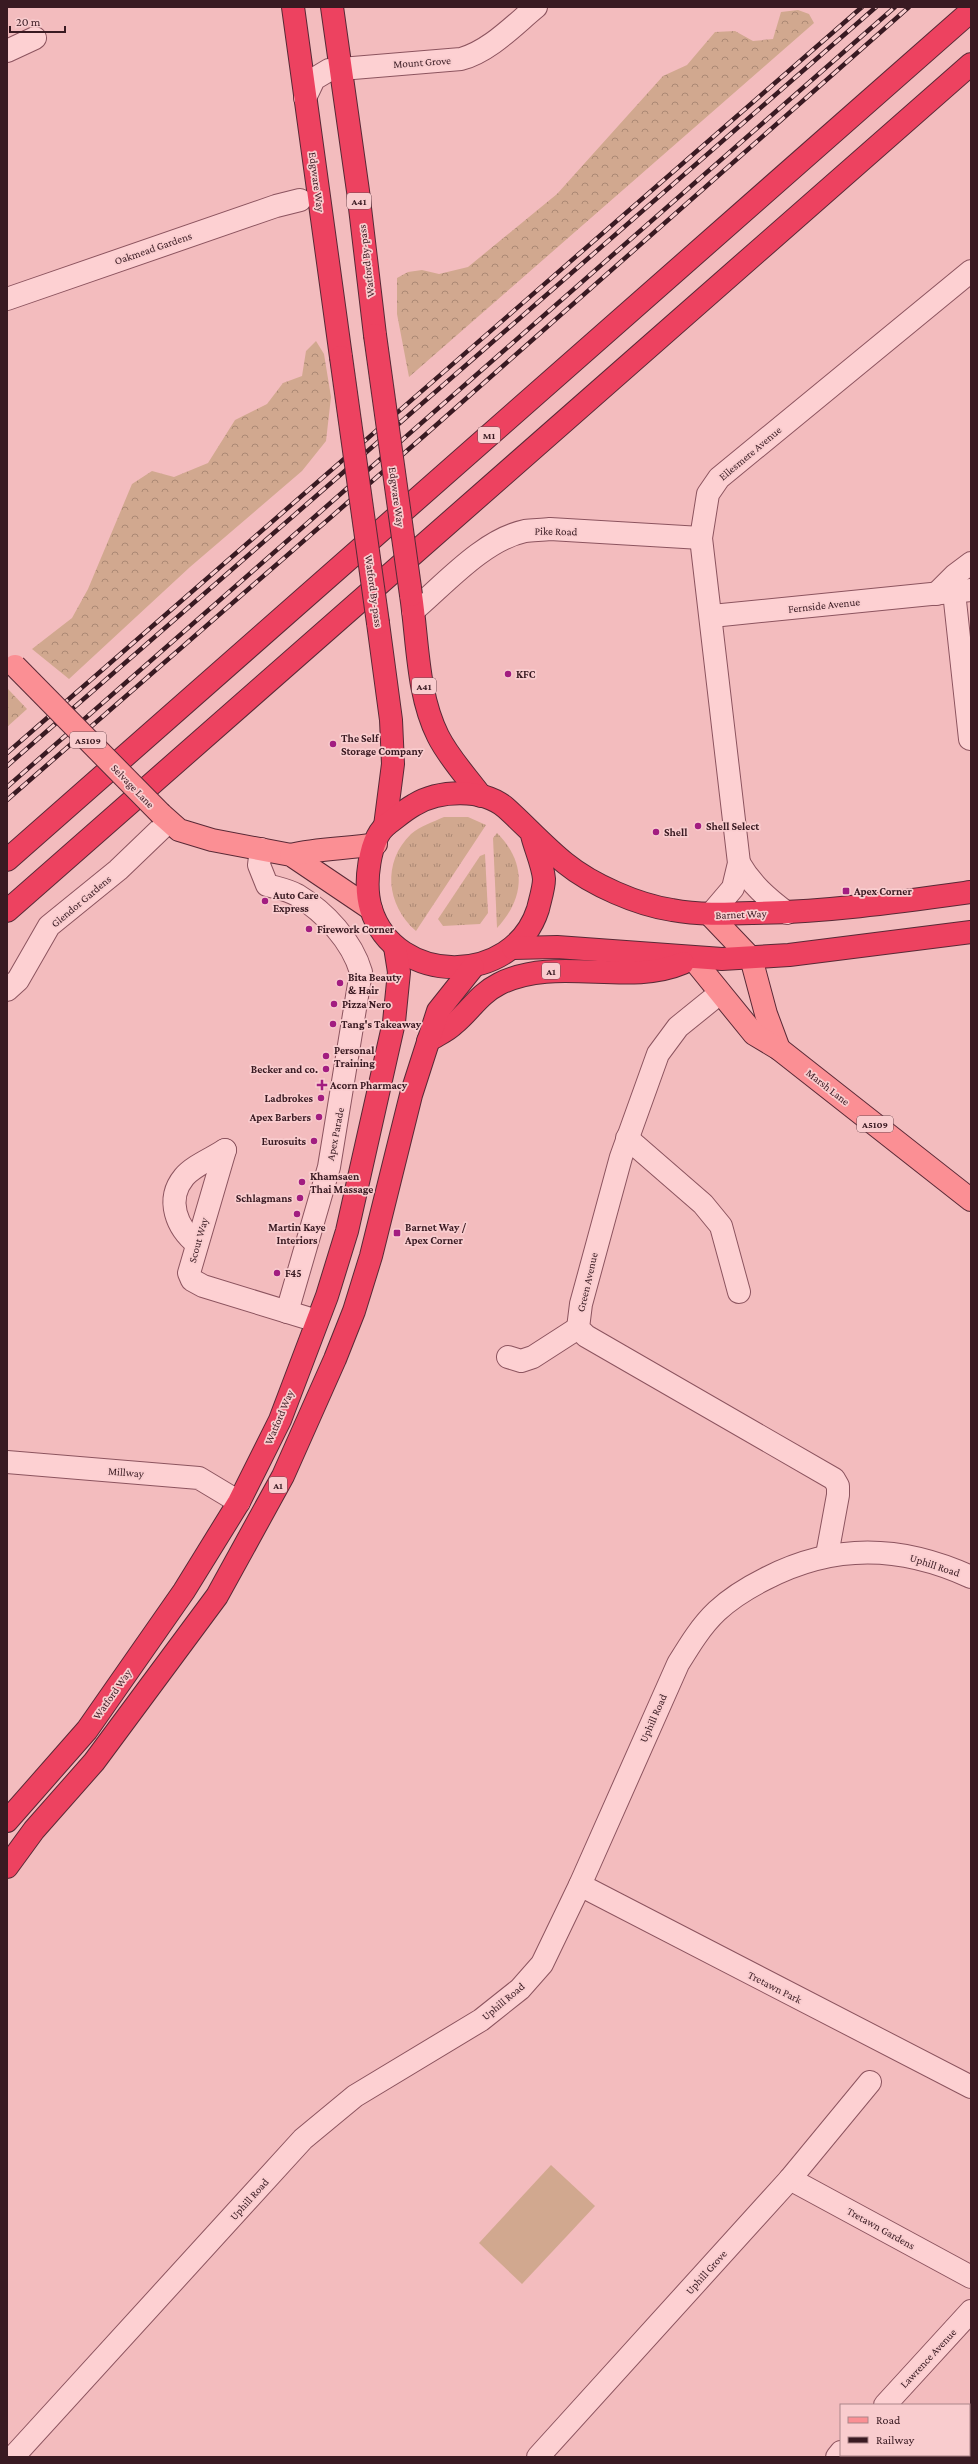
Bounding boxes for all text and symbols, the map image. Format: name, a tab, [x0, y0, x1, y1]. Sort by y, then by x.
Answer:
scale bar	[10, 8, 65, 34]
text: 20 m	[16, 15, 41, 29]
street label: Mount Grove	[393, 54, 451, 70]
street label: Edgware Way	[306, 151, 327, 214]
road number: A41	[347, 193, 371, 209]
street label: Watford By-pass	[356, 224, 377, 298]
street label: Oakmead Gardens	[113, 229, 193, 267]
street label: Ellesmere Avenue	[716, 423, 784, 483]
road number: M1	[478, 427, 500, 443]
street label: Edgware Way	[386, 466, 407, 529]
street label: Pike Road	[535, 525, 578, 537]
street label: Watford By-pass	[362, 554, 385, 628]
street label: Fernside Avenue	[788, 595, 861, 615]
place label: KFC	[516, 668, 536, 680]
marker: KFC	[503, 669, 513, 679]
road number: A41	[412, 678, 436, 694]
road number: A5109	[70, 732, 106, 748]
place label: The Self Storage Company	[341, 732, 424, 757]
marker: The Self Storage Company	[328, 739, 338, 749]
street label: Selvage Lane	[108, 762, 157, 811]
place label: Shell Select	[706, 820, 759, 832]
marker: Shell Select	[693, 821, 703, 831]
place label: Shell	[664, 826, 688, 838]
marker: Shell	[651, 827, 661, 837]
street label: Glendor Gardens	[49, 872, 113, 930]
place label: Apex Corner	[853, 885, 912, 897]
marker: Apex Corner	[841, 886, 851, 896]
place label: Auto Care Express	[272, 889, 319, 914]
marker: Auto Care Express	[260, 896, 270, 906]
street label: Barnet Way	[715, 907, 768, 922]
place label: Firework Corner	[317, 923, 395, 935]
marker: Firework Corner	[304, 924, 314, 934]
road number: A1	[542, 963, 560, 979]
place label: Bita Beauty & Hair	[348, 971, 402, 996]
marker: Bita Beauty & Hair	[335, 978, 345, 988]
place label: Pizza Nero	[342, 998, 391, 1010]
marker: Pizza Nero	[329, 999, 339, 1009]
place label: Tang's Takeaway	[341, 1018, 422, 1030]
marker: Tang's Takeaway	[328, 1019, 338, 1029]
place label: Personal Training	[334, 1044, 375, 1069]
marker: Personal Training	[321, 1051, 331, 1061]
place label: Becker and co.	[251, 1063, 318, 1075]
marker: Becker and co.	[321, 1064, 331, 1074]
street label: Marsh Lane	[804, 1066, 852, 1108]
place label: Acorn Pharmacy	[329, 1079, 408, 1091]
marker: Acorn Pharmacy	[317, 1080, 327, 1090]
place label: Ladbrokes	[264, 1092, 314, 1104]
marker: Ladbrokes	[316, 1093, 326, 1103]
street label: Apex Parade	[324, 1106, 347, 1162]
place label: Apex Barbers	[249, 1111, 312, 1123]
marker: Apex Barbers	[314, 1112, 324, 1122]
road number: A5109	[857, 1116, 893, 1132]
place label: Eurosuits	[262, 1135, 307, 1147]
marker: Eurosuits	[309, 1136, 319, 1146]
place label: Khamsaen Thai Massage	[310, 1170, 373, 1195]
marker: Khamsaen Thai Massage	[297, 1177, 307, 1187]
place label: Schlagmans	[236, 1192, 293, 1204]
marker: Schlagmans	[295, 1193, 305, 1203]
marker: Martin Kaye Interiors	[292, 1209, 302, 1219]
street label: Scout Way	[186, 1215, 211, 1264]
place label: Martin Kaye Interiors	[268, 1221, 326, 1246]
place label: Barnet Way / Apex Corner	[404, 1221, 466, 1246]
marker: Barnet Way / Apex Corner	[392, 1228, 402, 1238]
street label: Green Avenue	[574, 1251, 600, 1313]
place label: F45	[285, 1267, 302, 1279]
marker: F45	[272, 1268, 282, 1278]
street label: Watford Way	[262, 1387, 297, 1447]
street label: Millway	[107, 1464, 145, 1481]
road number: A1	[269, 1477, 287, 1493]
street label: Uphill Road	[908, 1551, 962, 1580]
street label: Watford Way	[90, 1666, 135, 1722]
street label: Uphill Road	[637, 1692, 670, 1745]
street label: Tretawn Park	[746, 1968, 805, 2006]
street label: Uphill Road	[479, 1980, 528, 2023]
street label: Uphill Road	[227, 2176, 272, 2223]
street label: Tretawn Gardens	[845, 2204, 917, 2252]
street label: Uphill Grove	[683, 2247, 730, 2297]
street label: Lawrence Avenue	[897, 2326, 959, 2390]
legend	[840, 2404, 970, 2456]
text: Road	[876, 2413, 901, 2427]
text: Railway	[876, 2433, 915, 2447]

